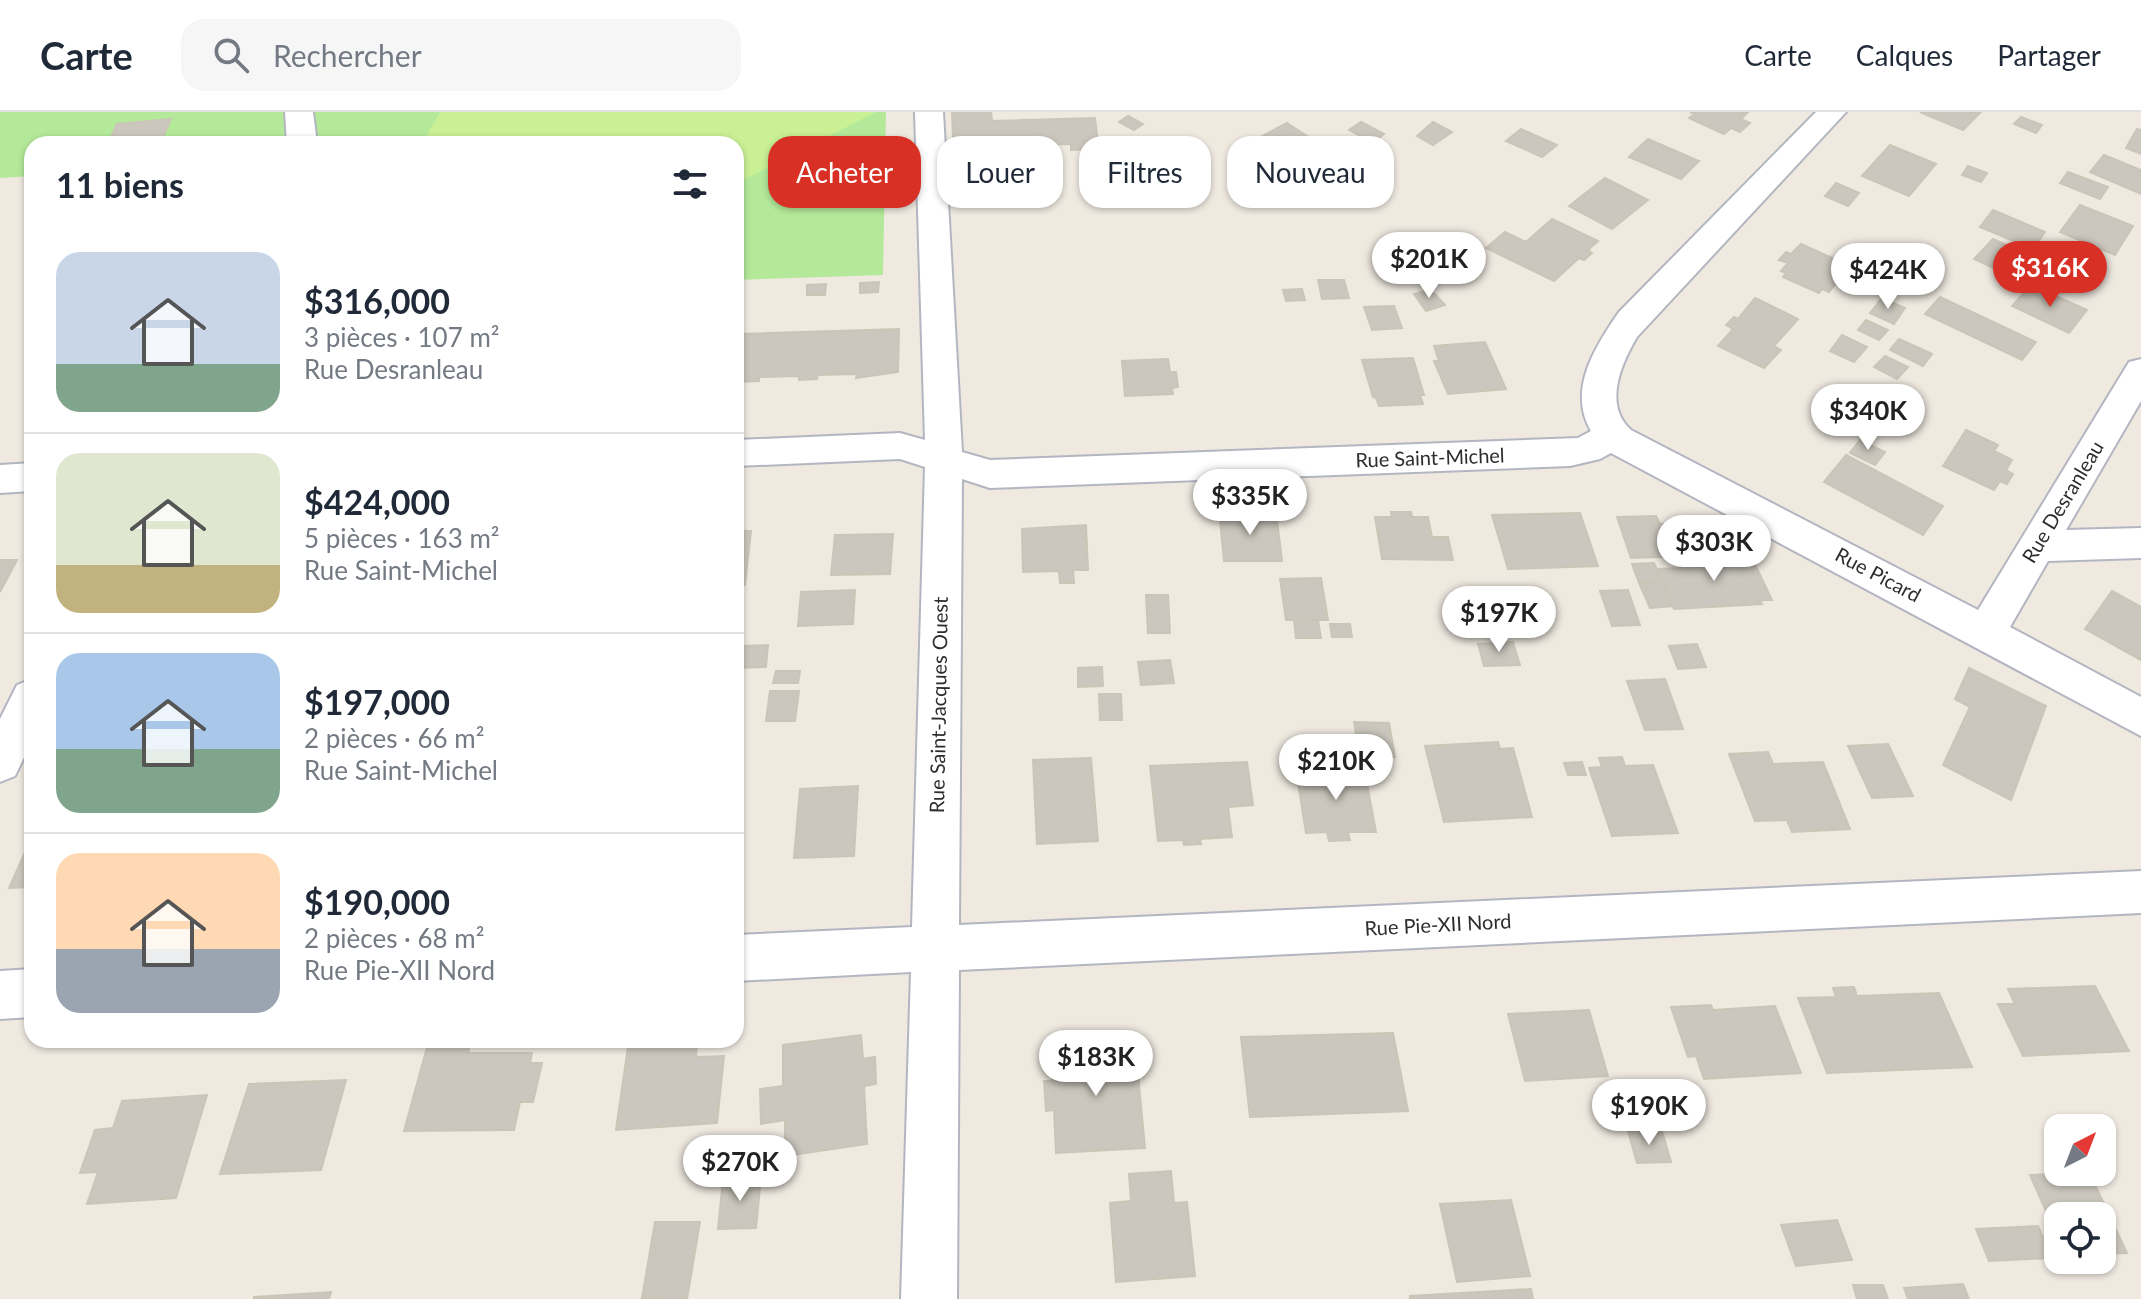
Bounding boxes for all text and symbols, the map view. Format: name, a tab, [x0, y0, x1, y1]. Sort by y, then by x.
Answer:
search box	[181, 19, 741, 91]
text: Carte	[40, 32, 133, 78]
icon: search	[209, 33, 253, 77]
text: Rechercher	[273, 37, 422, 73]
text: Carte	[1744, 38, 1812, 72]
text: Calques	[1856, 38, 1953, 72]
text: Partager	[1997, 38, 2101, 72]
chip: Acheter	[768, 136, 921, 208]
chip: Louer	[937, 136, 1063, 208]
chip: Filtres	[1079, 136, 1211, 208]
chip: Nouveau	[1227, 136, 1394, 208]
icon: filters	[668, 162, 712, 206]
text: 11 biens	[56, 164, 184, 205]
pin: $201K	[1373, 232, 1485, 300]
pin: $316K	[1994, 241, 2106, 309]
text: $201K	[1390, 242, 1468, 274]
pin: $424K	[1832, 243, 1944, 311]
text: $316K	[2011, 251, 2089, 283]
text: $424K	[1849, 253, 1927, 285]
text: $316,000	[304, 280, 450, 321]
icon: home	[120, 284, 216, 380]
text: 3 pièces · 107 m²	[304, 321, 499, 353]
text: Rue Desranleau	[304, 353, 483, 385]
pin: $340K	[1812, 384, 1924, 452]
text: $340K	[1829, 394, 1907, 426]
street label: Rue Desranleau	[2016, 436, 2108, 567]
street label: Rue Saint-Michel	[1355, 442, 1505, 472]
pin: $335K	[1194, 469, 1306, 537]
text: $335K	[1211, 479, 1289, 511]
text: $424,000	[304, 481, 450, 522]
icon: home	[120, 485, 216, 581]
pin: $303K	[1658, 515, 1770, 583]
text: 5 pièces · 163 m²	[304, 522, 499, 554]
text: $303K	[1675, 525, 1753, 557]
street label: Rue Picard	[1832, 542, 1925, 607]
text: Rue Saint-Michel	[304, 554, 498, 586]
pin: $197K	[1443, 586, 1555, 654]
text: $197K	[1460, 596, 1538, 628]
street label: Rue Saint-Jacques Ouest	[924, 597, 952, 813]
text: $197,000	[304, 681, 450, 722]
icon: home	[120, 685, 216, 781]
text: 2 pièces · 66 m²	[304, 722, 484, 754]
pin: $210K	[1280, 734, 1392, 802]
text: $210K	[1297, 744, 1375, 776]
text: Rue Saint-Michel	[304, 754, 498, 786]
text: $190,000	[304, 881, 450, 922]
icon: home	[120, 885, 216, 981]
street label: Rue Pie-XII Nord	[1364, 908, 1512, 940]
text: 2 pièces · 68 m²	[304, 922, 484, 954]
text: Rue Pie-XII Nord	[304, 954, 495, 986]
pin: $183K	[1040, 1030, 1152, 1098]
text: $183K	[1057, 1040, 1135, 1072]
pin: $190K	[1593, 1079, 1705, 1147]
text: $190K	[1610, 1089, 1688, 1121]
north arrow	[2044, 1114, 2116, 1186]
map controls	[2044, 1114, 2116, 1274]
pin: $270K	[684, 1135, 796, 1203]
text: $270K	[701, 1145, 779, 1177]
button: locate	[2044, 1202, 2116, 1274]

